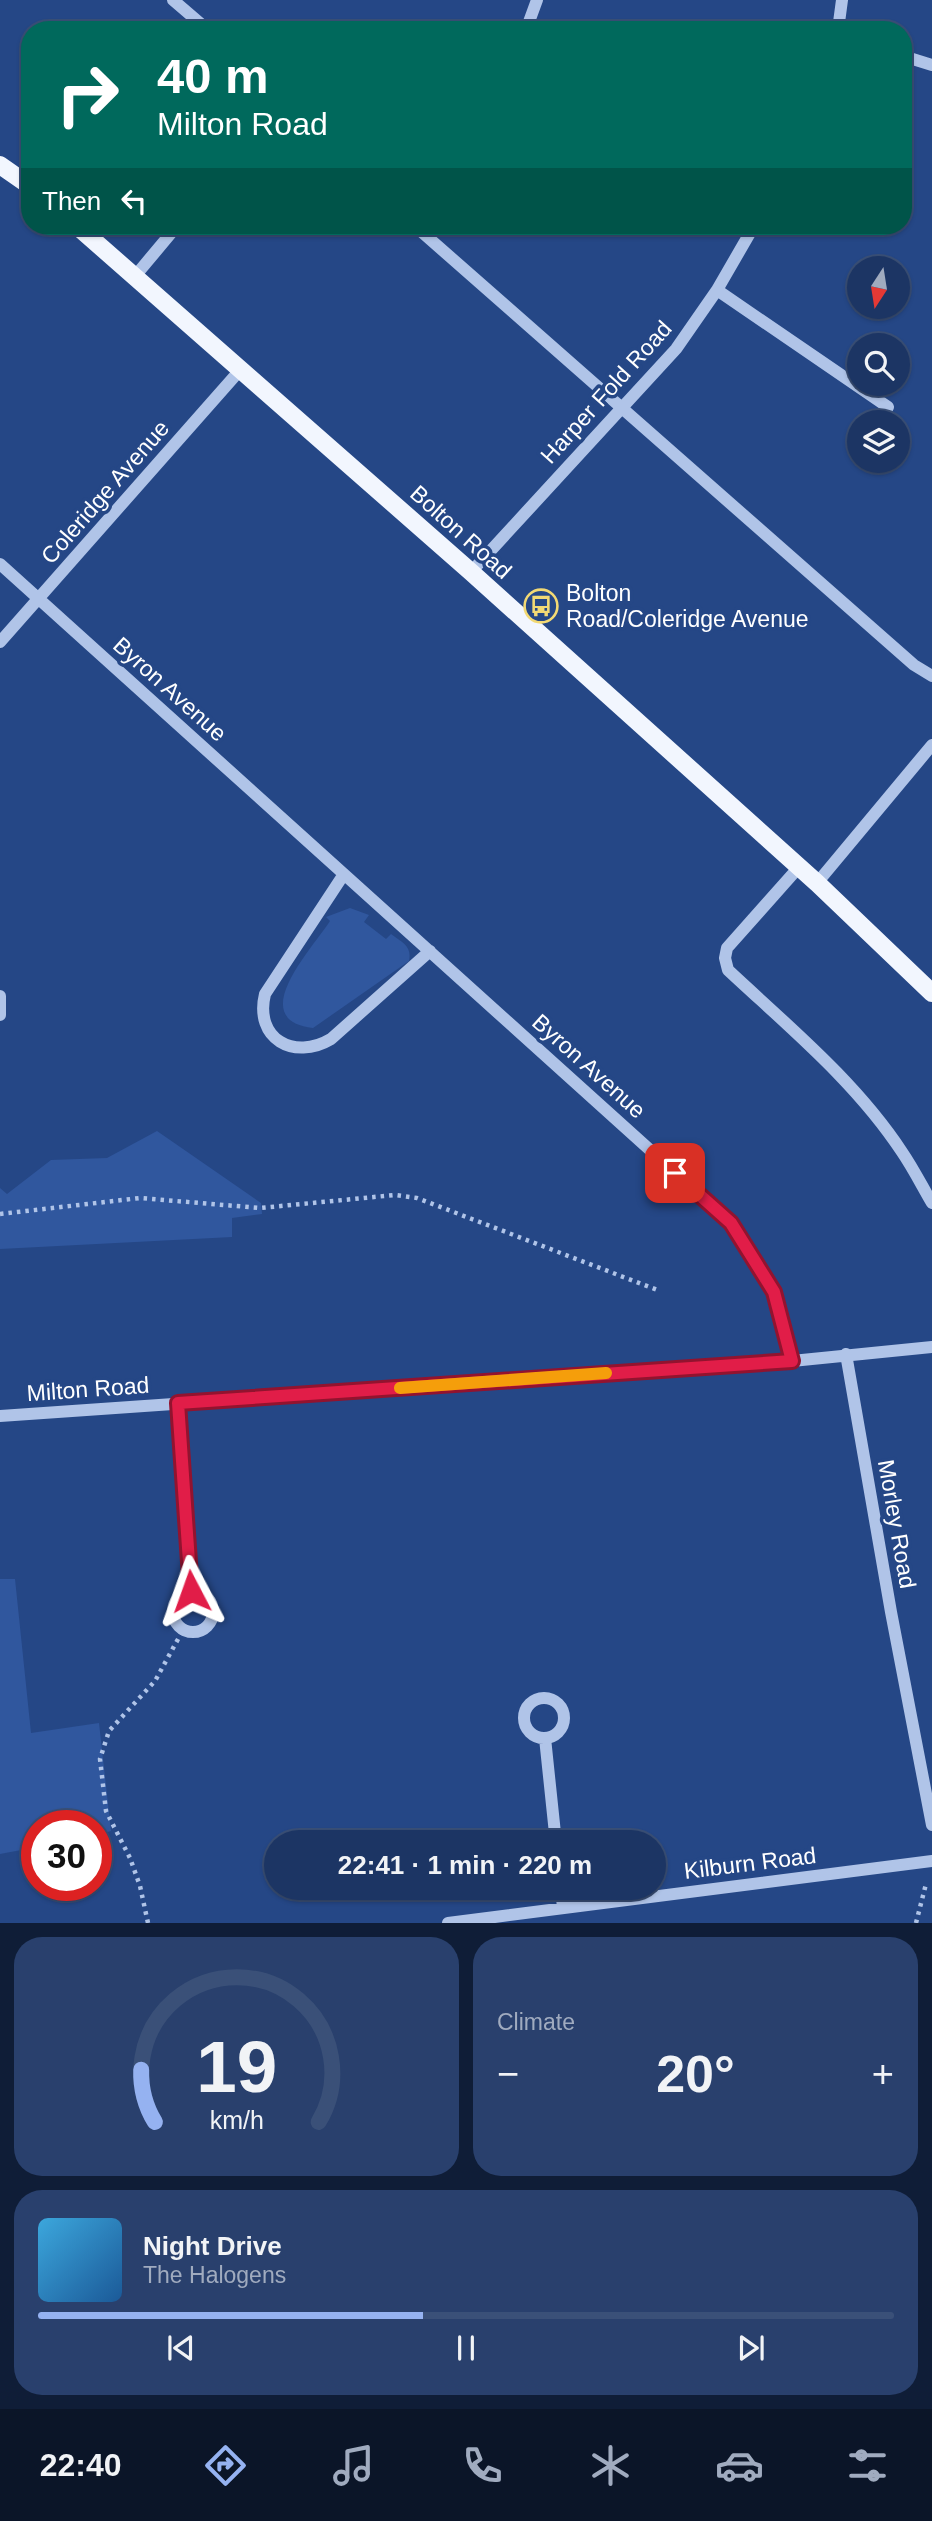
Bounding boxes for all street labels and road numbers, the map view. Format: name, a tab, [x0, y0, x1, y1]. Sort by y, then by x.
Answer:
street label: Harper Fold Road	[535, 315, 677, 469]
street label: Coleridge Avenue	[36, 415, 174, 569]
street label: Bolton Road	[405, 480, 517, 584]
street label: Byron Avenue	[108, 632, 232, 746]
street label: Byron Avenue	[527, 1009, 651, 1123]
street label: Milton Road	[26, 1372, 150, 1406]
street label: Morley Road	[873, 1458, 921, 1590]
street label: Kilburn Road	[682, 1842, 818, 1884]

